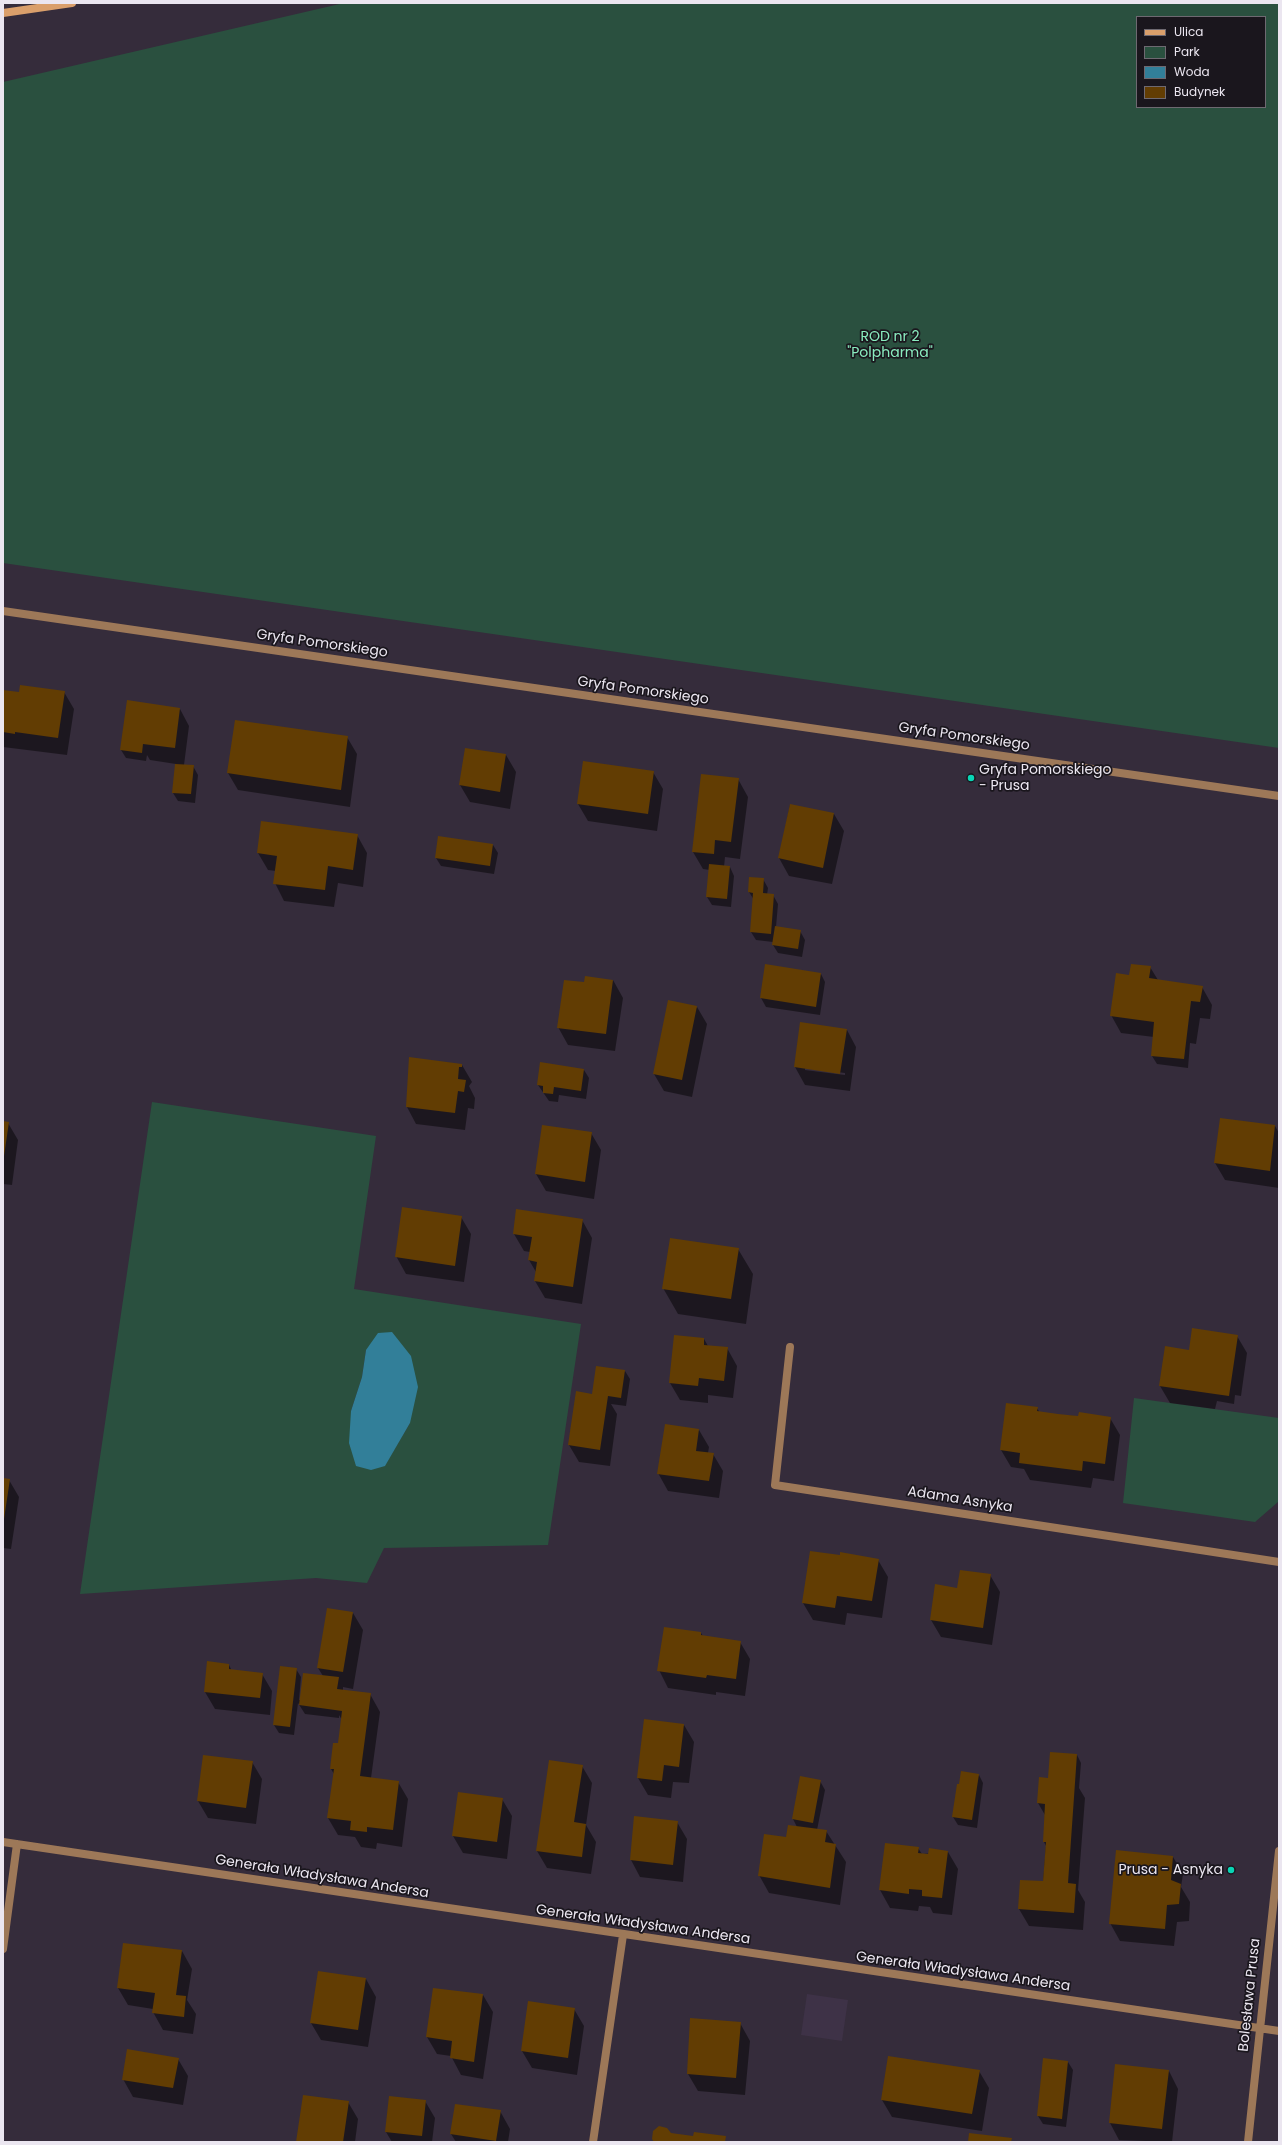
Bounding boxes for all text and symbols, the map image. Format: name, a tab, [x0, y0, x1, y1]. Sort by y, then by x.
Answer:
legend	[1136, 16, 1266, 108]
text: Ulica	[1174, 23, 1203, 40]
text: Park	[1174, 43, 1200, 60]
text: Woda	[1174, 63, 1210, 80]
text: Budynek	[1174, 83, 1225, 100]
park label: ROD nr 2 "Polpharma"	[847, 329, 933, 362]
street label: Gryfa Pomorskiego	[255, 626, 389, 662]
street label: Gryfa Pomorskiego	[576, 673, 710, 709]
street label: Gryfa Pomorskiego	[897, 719, 1031, 755]
place label: Gryfa Pomorskiego - Prusa	[979, 762, 1112, 794]
marker: Gryfa Pomorskiego - Prusa	[966, 773, 976, 783]
street label: Adama Asnyka	[906, 1483, 1014, 1517]
street label: Generała Władysława Andersa	[214, 1852, 430, 1902]
place label: Prusa - Asnyka	[1118, 1862, 1223, 1878]
marker: Prusa - Asnyka	[1226, 1865, 1236, 1875]
street label: Generała Władysława Andersa	[535, 1902, 751, 1948]
street label: Bolesława Prusa	[1236, 1938, 1264, 2052]
street label: Generała Władysława Andersa	[855, 1949, 1071, 1995]

